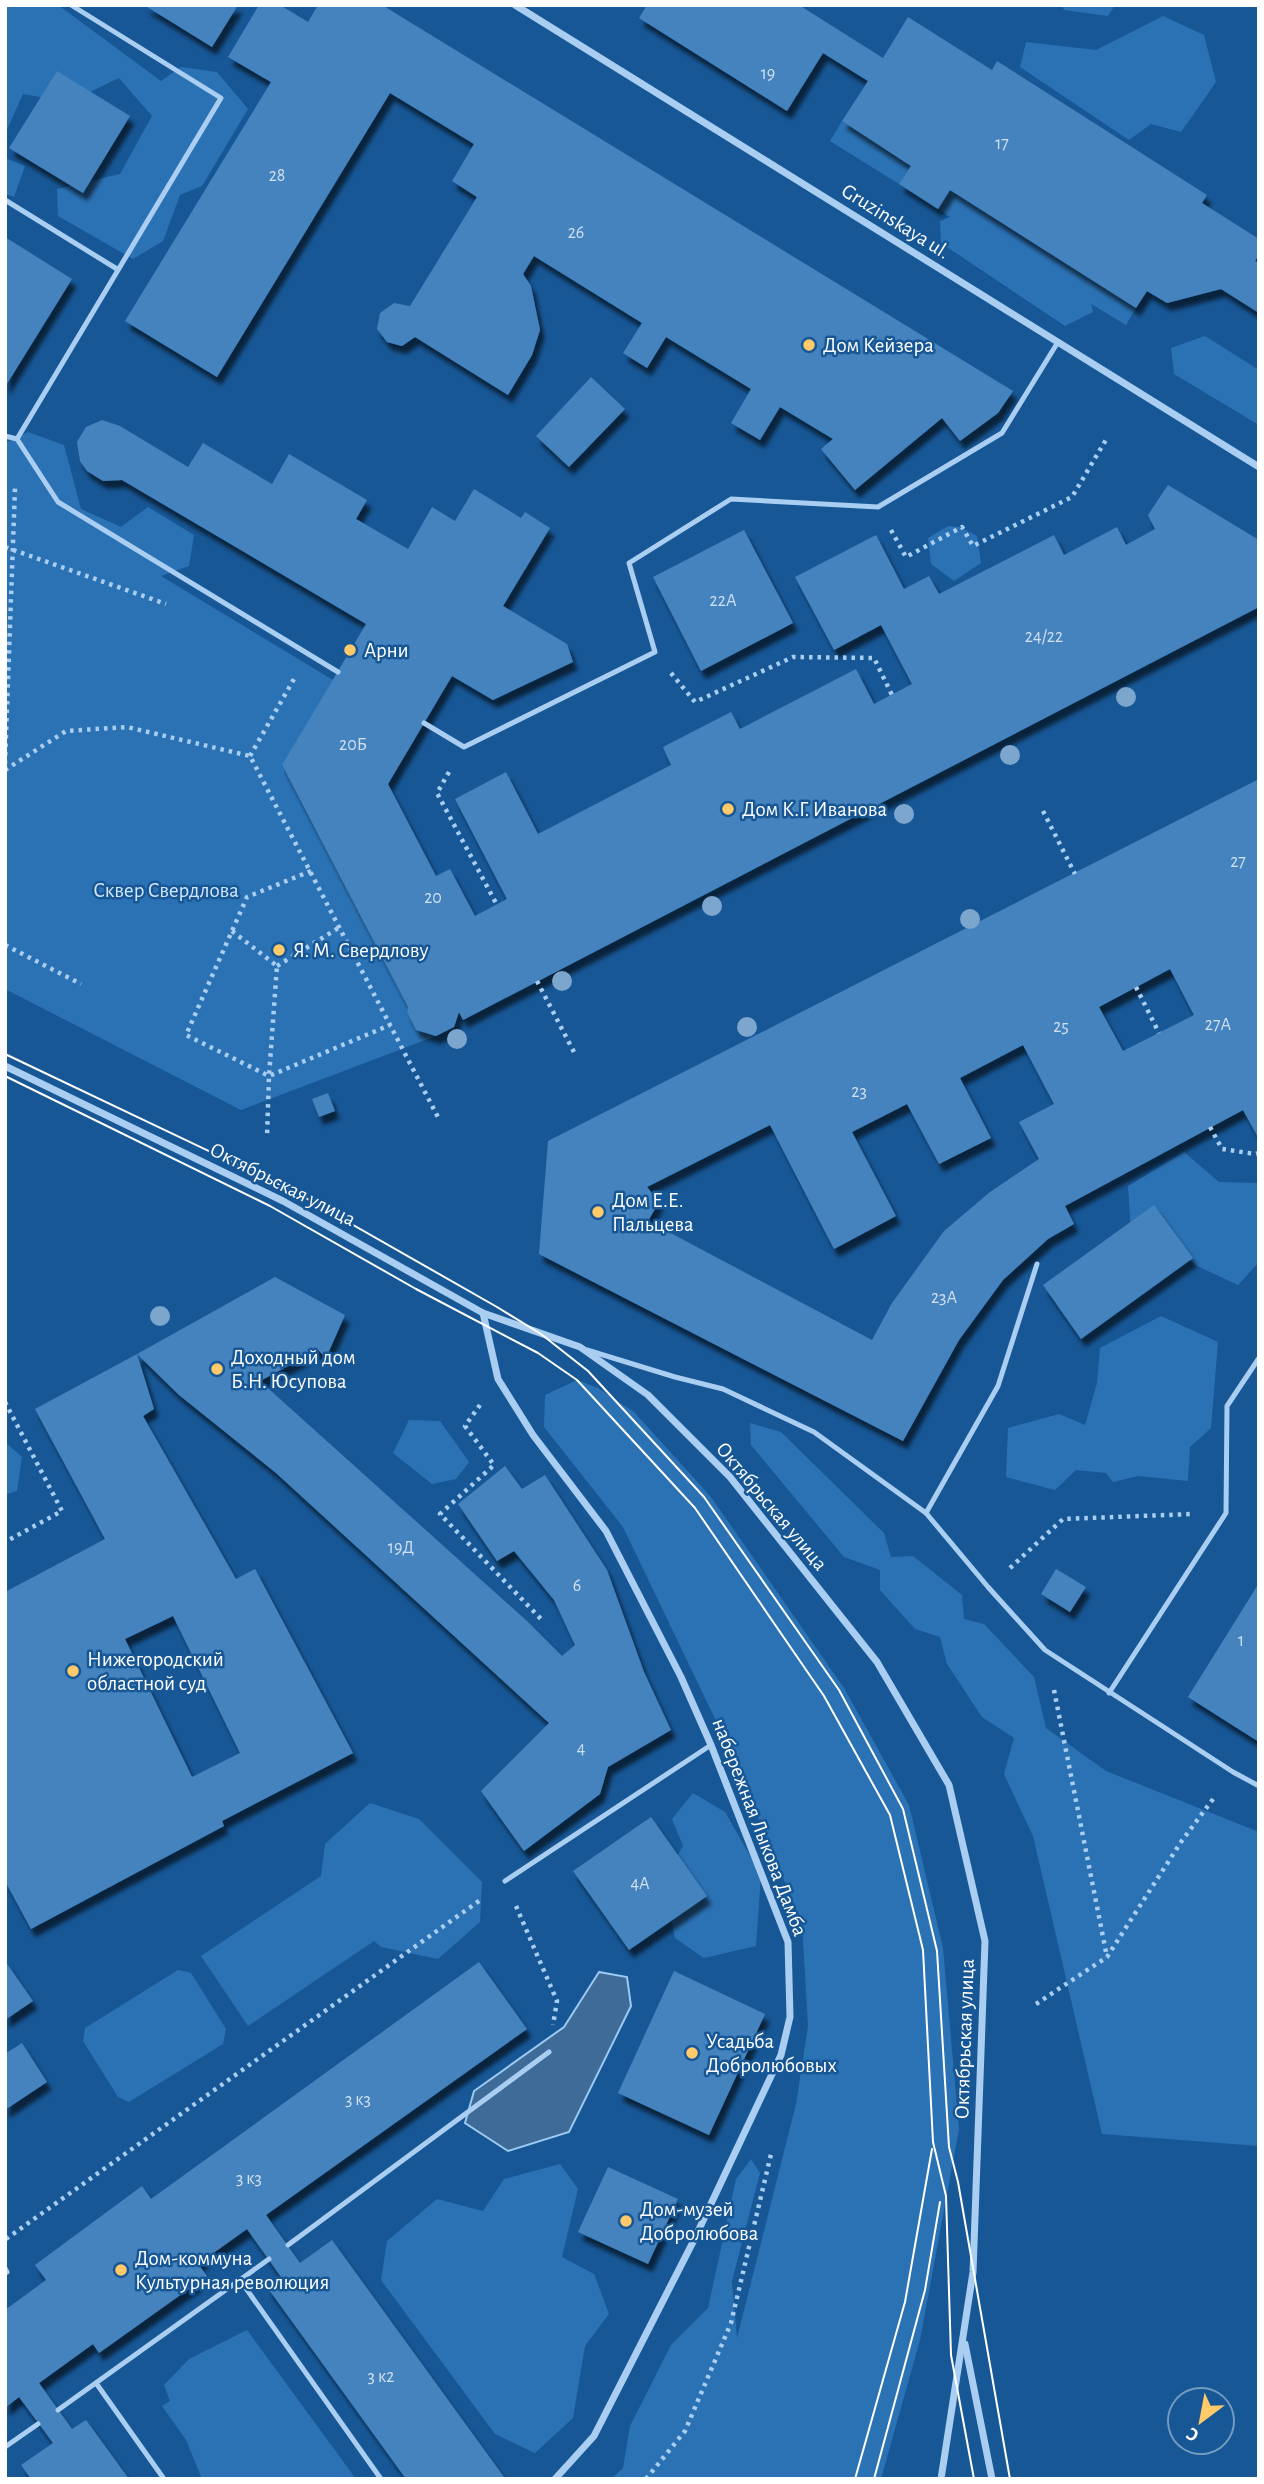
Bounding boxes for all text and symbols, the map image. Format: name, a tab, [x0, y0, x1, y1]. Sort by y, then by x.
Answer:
house number: 19	[761, 65, 775, 83]
house number: 17	[995, 135, 1009, 153]
house number: 28	[269, 167, 285, 185]
street label: Gruzinskaya ul.	[838, 180, 954, 263]
house number: 26	[568, 224, 584, 242]
place label: Дом Кейзера	[823, 335, 934, 356]
marker: Дом Кейзера	[801, 337, 817, 353]
house number: 22А	[710, 592, 737, 610]
house number: 24/22	[1025, 628, 1063, 646]
place label: Арни	[364, 640, 409, 661]
marker: Арни	[342, 642, 358, 658]
house number: 20Б	[339, 736, 367, 754]
place label: Дом К.Г. Иванова	[742, 799, 888, 820]
marker: Дом К.Г. Иванова	[720, 801, 736, 817]
house number: 27	[1230, 853, 1246, 871]
park label: Сквер Свердлова	[93, 880, 239, 901]
house number: 20	[424, 889, 442, 907]
place label: Я. М. Свердлову	[293, 940, 428, 961]
marker: Я. М. Свердлову	[271, 942, 287, 958]
house number: 27А	[1205, 1016, 1232, 1034]
house number: 25	[1053, 1018, 1069, 1036]
house number: 23	[851, 1083, 867, 1101]
street label: Октябрьская улица	[206, 1139, 359, 1230]
place label: Дом Е.Е. Пальцева	[612, 1190, 694, 1235]
marker: Дом Е.Е. Пальцева	[590, 1204, 606, 1220]
house number: 23А	[931, 1289, 958, 1307]
place label: Доходный дом Б.Н. Юсупова	[231, 1347, 356, 1392]
marker: Доходный дом Б.Н. Юсупова	[209, 1361, 225, 1377]
street label: Октябрьская улица	[712, 1438, 832, 1575]
house number: 19Д	[388, 1539, 414, 1557]
house number: 6	[573, 1577, 581, 1595]
house number: 1	[1238, 1632, 1244, 1650]
place label: Нижегородский областной суд	[87, 1649, 224, 1694]
marker: Нижегородский областной суд	[65, 1663, 81, 1679]
street label: набережная Лыкова Дамба	[708, 1715, 811, 1939]
house number: 4	[577, 1740, 586, 1758]
house number: 4А	[630, 1875, 650, 1893]
street label: Октябрьская улица	[951, 1958, 978, 2120]
place label: Усадьба Добролюбовых	[706, 2031, 837, 2076]
marker: Усадьба Добролюбовых	[684, 2045, 700, 2061]
house number: 3 к3	[345, 2091, 371, 2109]
house number: 3 к3	[236, 2170, 262, 2188]
place label: Дом-музей Добролюбова	[640, 2199, 759, 2244]
marker: Дом-музей Добролюбова	[618, 2213, 634, 2229]
place label: Дом-коммуна Культурная революция	[135, 2248, 329, 2293]
marker: Дом-коммуна Культурная революция	[113, 2262, 129, 2278]
house number: 3 к2	[368, 2368, 394, 2386]
north arrow	[1166, 2386, 1236, 2456]
text: С	[1183, 2423, 1202, 2445]

